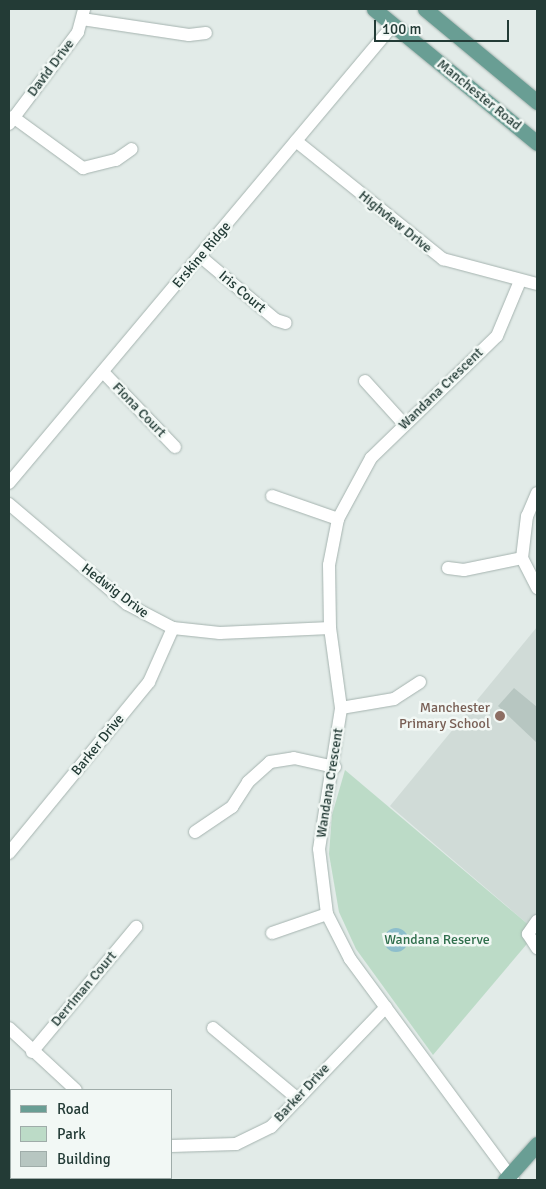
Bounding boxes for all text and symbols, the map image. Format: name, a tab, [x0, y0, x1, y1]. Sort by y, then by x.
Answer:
scale bar	[376, 10, 511, 42]
text: 100 m	[382, 20, 422, 38]
street label: David Drive	[24, 36, 78, 100]
street label: Manchester Road	[434, 56, 524, 134]
street label: Highview Drive	[355, 187, 435, 257]
street label: Erskine Ridge	[169, 218, 235, 292]
street label: Iris Court	[215, 268, 269, 316]
street label: Wandana Crescent	[395, 344, 487, 434]
street label: Fiona Court	[109, 379, 169, 441]
street label: Hedwig Drive	[78, 560, 152, 622]
place label: Manchester Primary School	[399, 700, 490, 732]
marker: Manchester Primary School	[494, 710, 506, 722]
street label: Barker Drive	[68, 711, 128, 779]
street label: Wandana Crescent	[313, 727, 347, 839]
park label: Wandana Reserve	[384, 932, 490, 948]
street label: Derriman Court	[48, 948, 120, 1030]
street label: Barker Drive	[271, 1060, 333, 1126]
legend	[10, 1089, 172, 1179]
text: Road	[57, 1100, 89, 1118]
text: Park	[57, 1125, 86, 1143]
text: Building	[57, 1150, 111, 1168]

